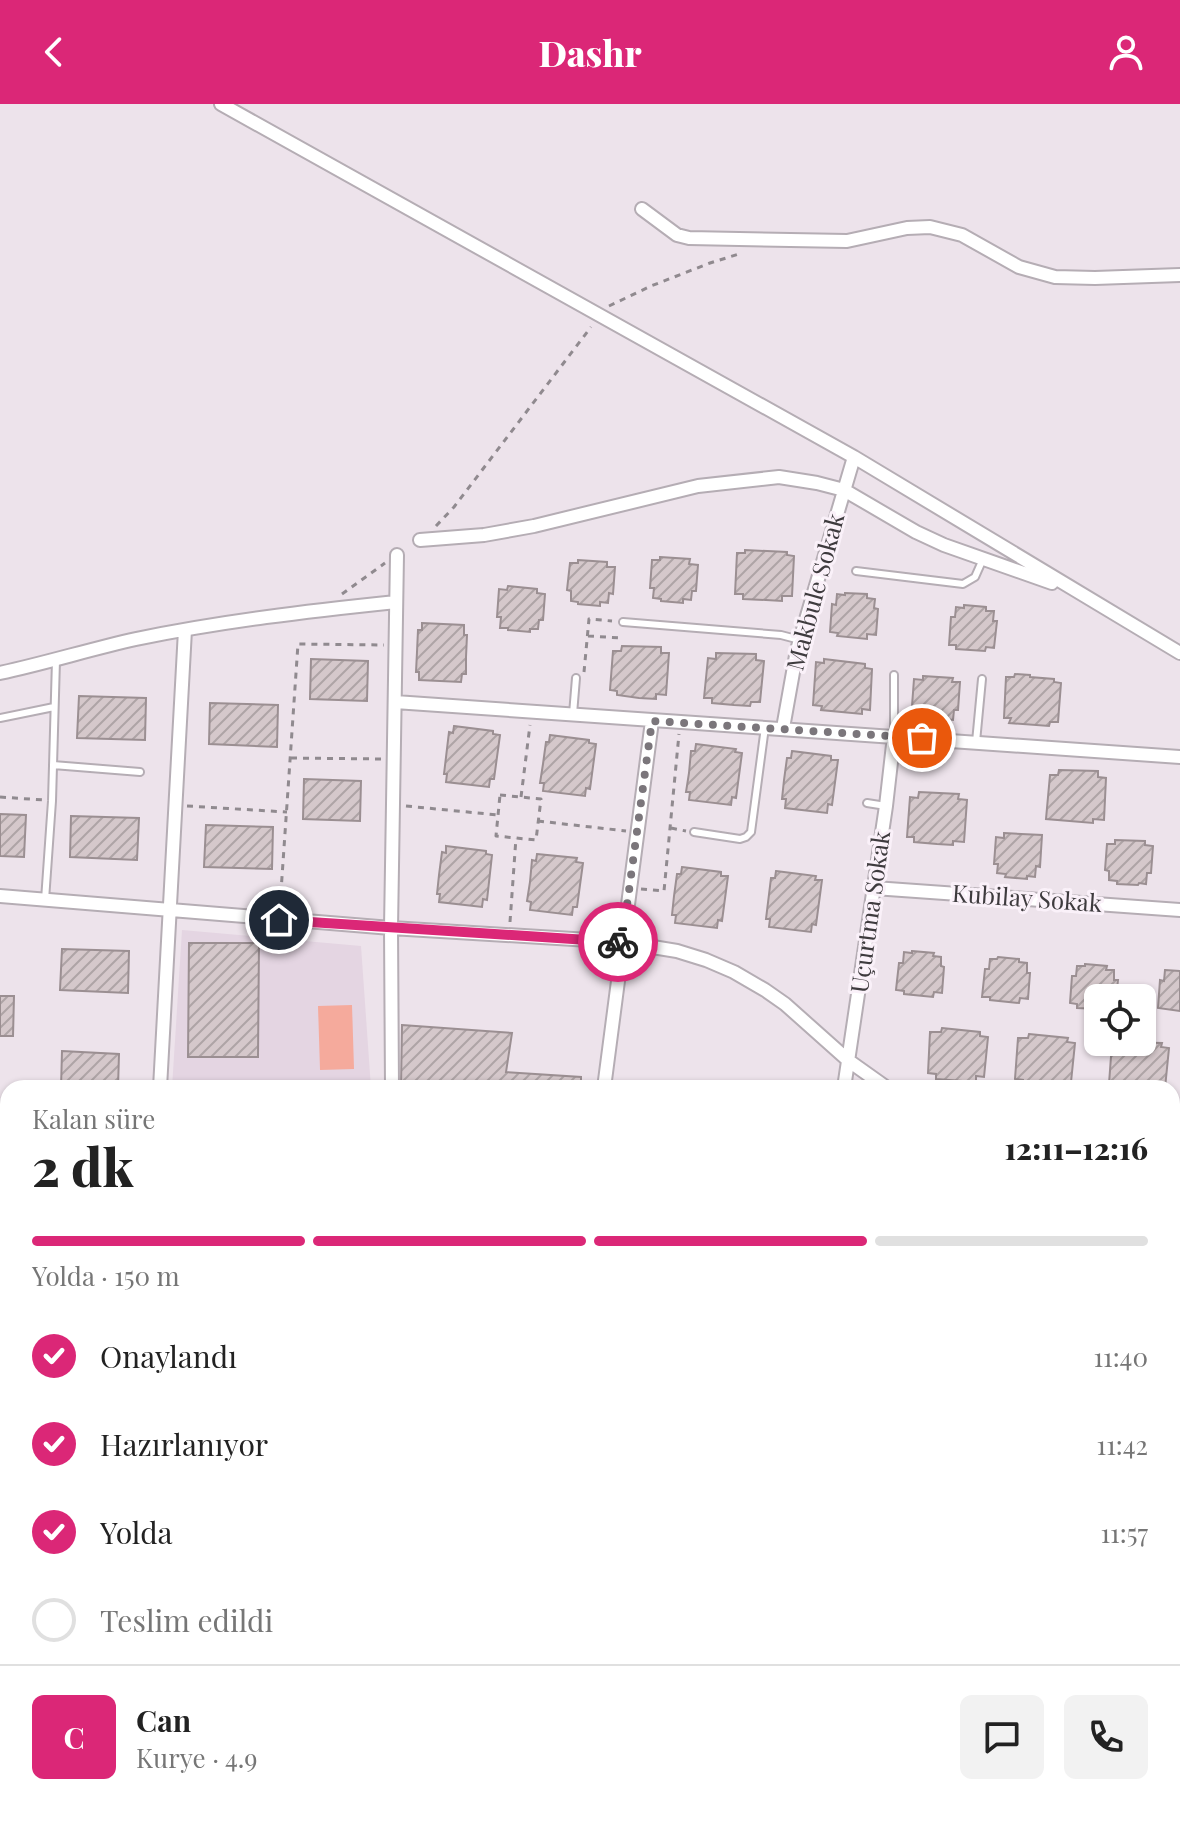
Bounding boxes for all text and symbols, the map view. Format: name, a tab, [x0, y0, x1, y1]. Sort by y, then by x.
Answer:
text: Dashr	[538, 28, 642, 76]
icon: back	[32, 30, 76, 74]
icon: person	[1104, 30, 1148, 74]
street label: Makbule Sokak	[778, 509, 851, 674]
pin	[888, 704, 956, 772]
icon: bag	[900, 716, 944, 760]
street label: Uçurtma Sokak	[842, 828, 896, 995]
street label: Kubilay Sokak	[951, 876, 1104, 918]
pin	[245, 886, 313, 954]
icon: home	[257, 898, 301, 942]
courier	[578, 902, 658, 982]
icon: bike	[596, 920, 640, 964]
map controls	[1084, 984, 1156, 1056]
button: locate	[1084, 984, 1156, 1056]
text: Kalan süre	[32, 1101, 155, 1136]
text: 12:11–12:16	[1004, 1128, 1148, 1168]
text: 2 dk	[32, 1131, 134, 1200]
text: Yolda · 150 m	[32, 1258, 180, 1293]
icon: check	[32, 1334, 76, 1378]
text: Onaylandı	[100, 1336, 237, 1376]
text: 11:40	[1093, 1339, 1148, 1374]
icon: check	[32, 1422, 76, 1466]
text: Hazırlanıyor	[100, 1424, 268, 1464]
text: 11:42	[1097, 1427, 1148, 1462]
icon: check	[32, 1510, 76, 1554]
text: Yolda	[100, 1512, 173, 1552]
text: 11:57	[1100, 1515, 1148, 1550]
text: Teslim edildi	[100, 1600, 273, 1640]
button: chat	[960, 1695, 1044, 1779]
button: phone	[1064, 1695, 1148, 1779]
text: Can	[136, 1700, 191, 1740]
text: C	[63, 1717, 85, 1757]
text: Kurye · 4.9	[136, 1740, 258, 1775]

